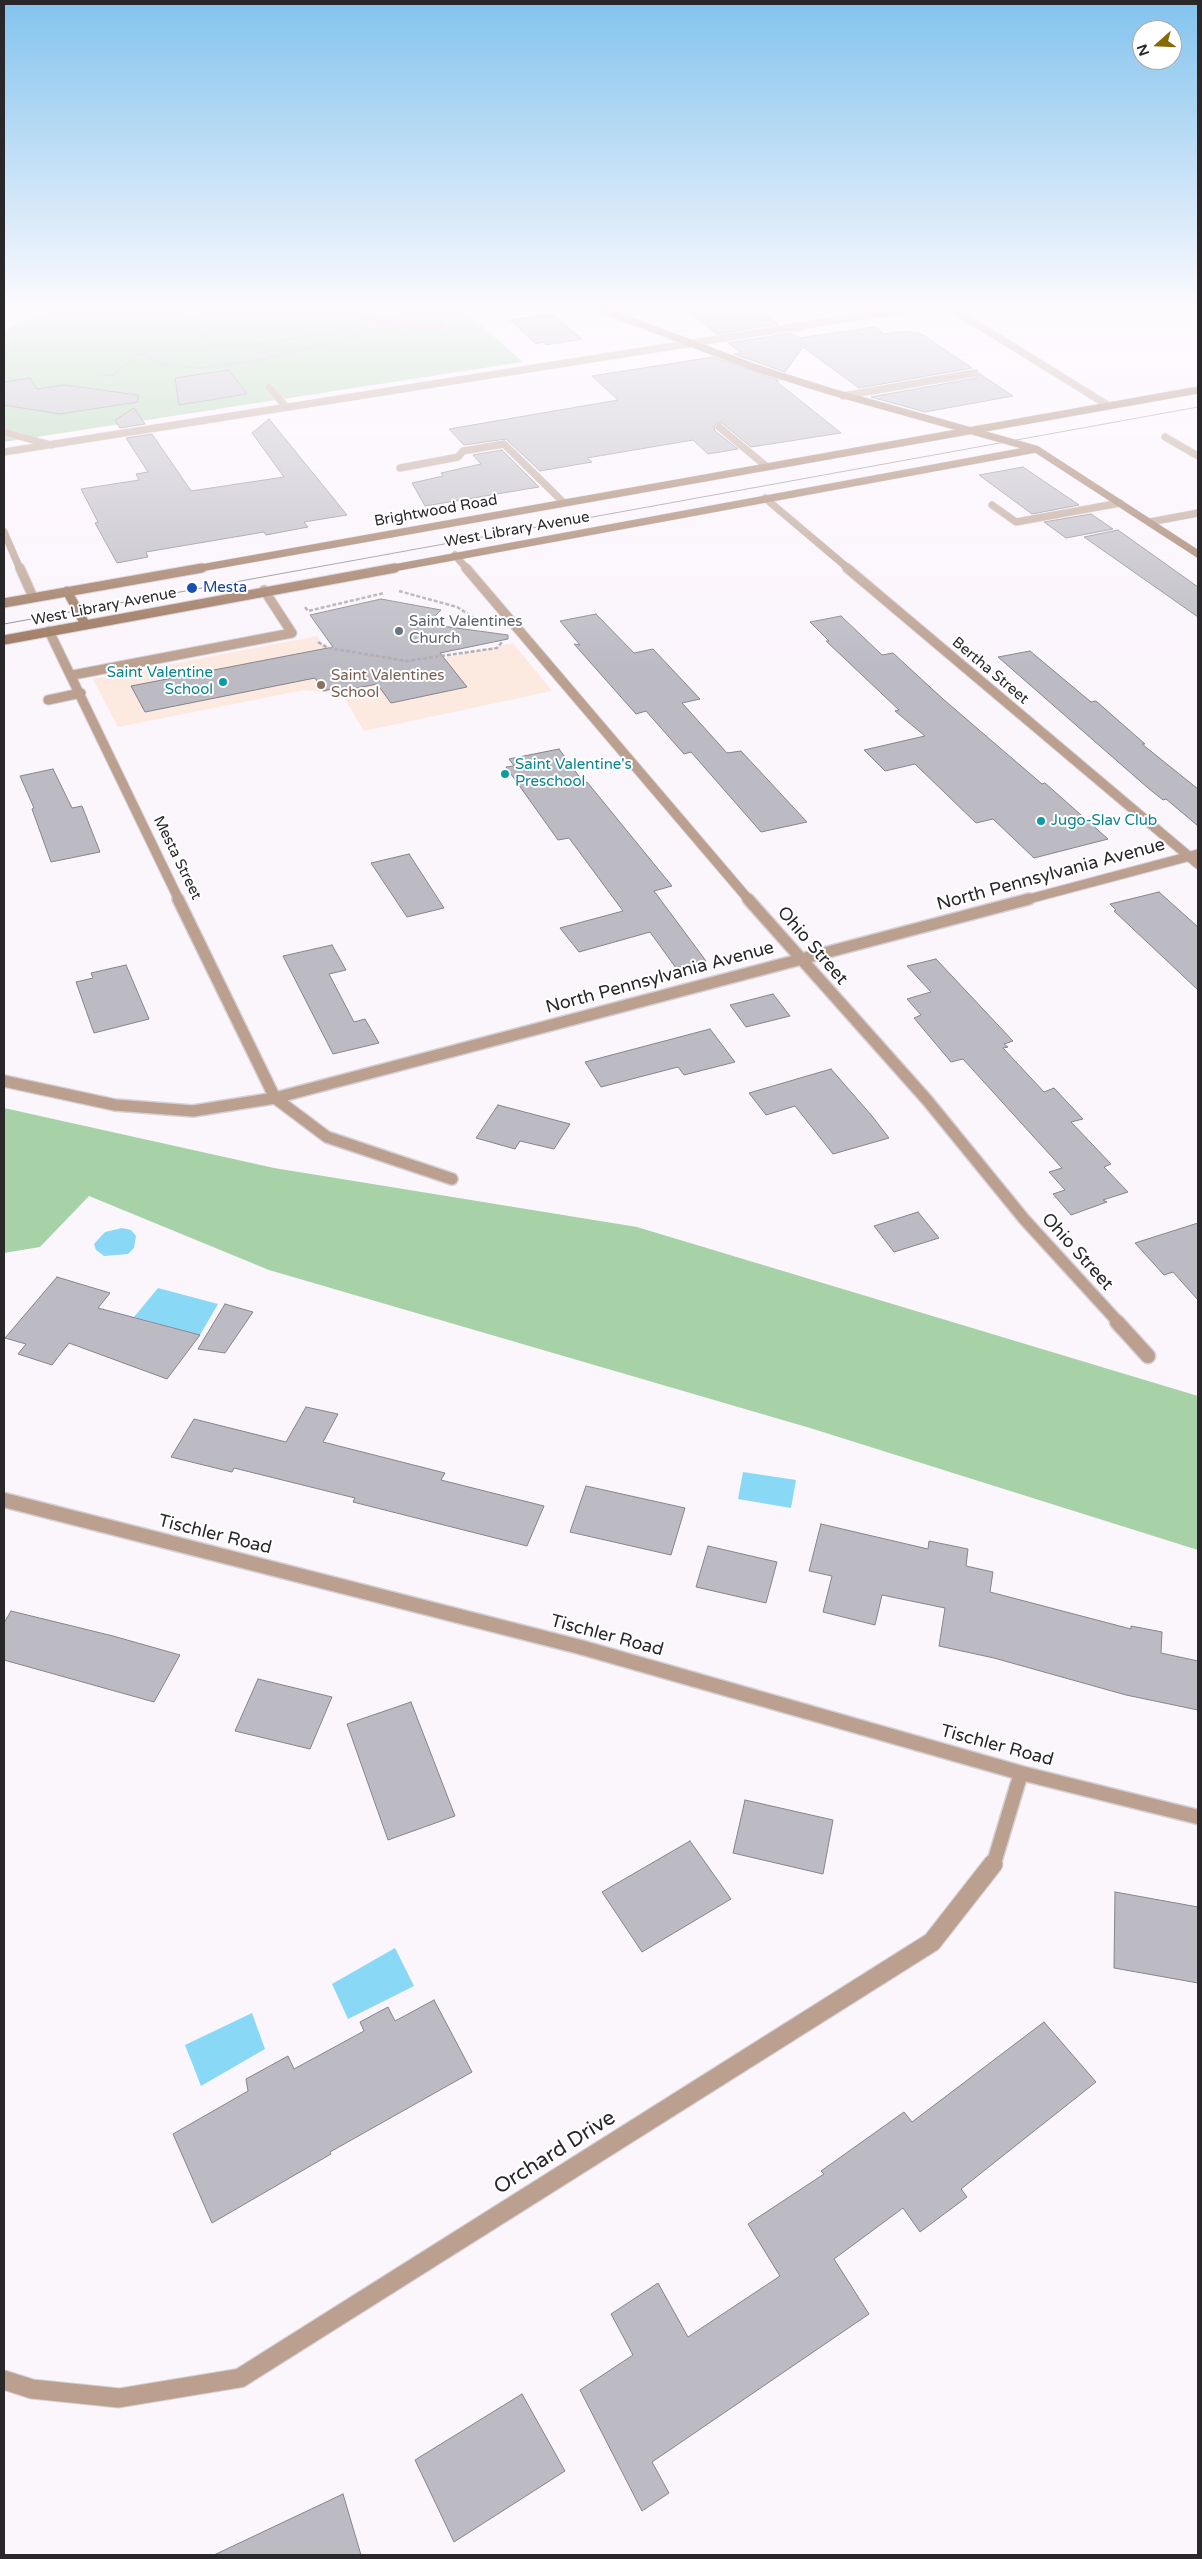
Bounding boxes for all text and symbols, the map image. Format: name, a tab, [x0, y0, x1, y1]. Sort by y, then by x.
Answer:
north arrow	[1132, 20, 1182, 70]
text: N	[1133, 42, 1153, 58]
street label: Brightwood Road	[373, 491, 499, 531]
street label: West Library Avenue	[443, 508, 591, 552]
place label: Mesta	[203, 579, 247, 597]
marker: Mesta	[185, 581, 199, 595]
street label: West Library Avenue	[30, 584, 178, 630]
place label: Saint Valentines Church	[409, 613, 522, 648]
marker: Saint Valentines Church	[393, 625, 405, 637]
street label: Bertha Street	[948, 634, 1032, 708]
place label: Saint Valentine School	[107, 664, 213, 699]
place label: Saint Valentines School	[331, 667, 444, 702]
marker: Saint Valentine School	[217, 676, 229, 688]
marker: Saint Valentines School	[315, 679, 327, 691]
place label: Saint Valentine's Preschool	[515, 756, 632, 791]
marker: Saint Valentine's Preschool	[499, 768, 511, 780]
place label: Jugo-Slav Club	[1051, 812, 1157, 830]
street label: Mesta Street	[149, 813, 205, 903]
marker: Jugo-Slav Club	[1035, 815, 1047, 827]
street label: North Pennsylvania Avenue	[934, 834, 1168, 916]
street label: Ohio Street	[772, 902, 852, 990]
street label: North Pennsylvania Avenue	[543, 937, 777, 1019]
street label: Ohio Street	[1037, 1209, 1117, 1295]
street label: Tischler Road	[156, 1510, 274, 1560]
street label: Tischler Road	[548, 1611, 666, 1661]
street label: Tischler Road	[938, 1721, 1056, 1771]
street label: Orchard Drive	[490, 2106, 620, 2200]

